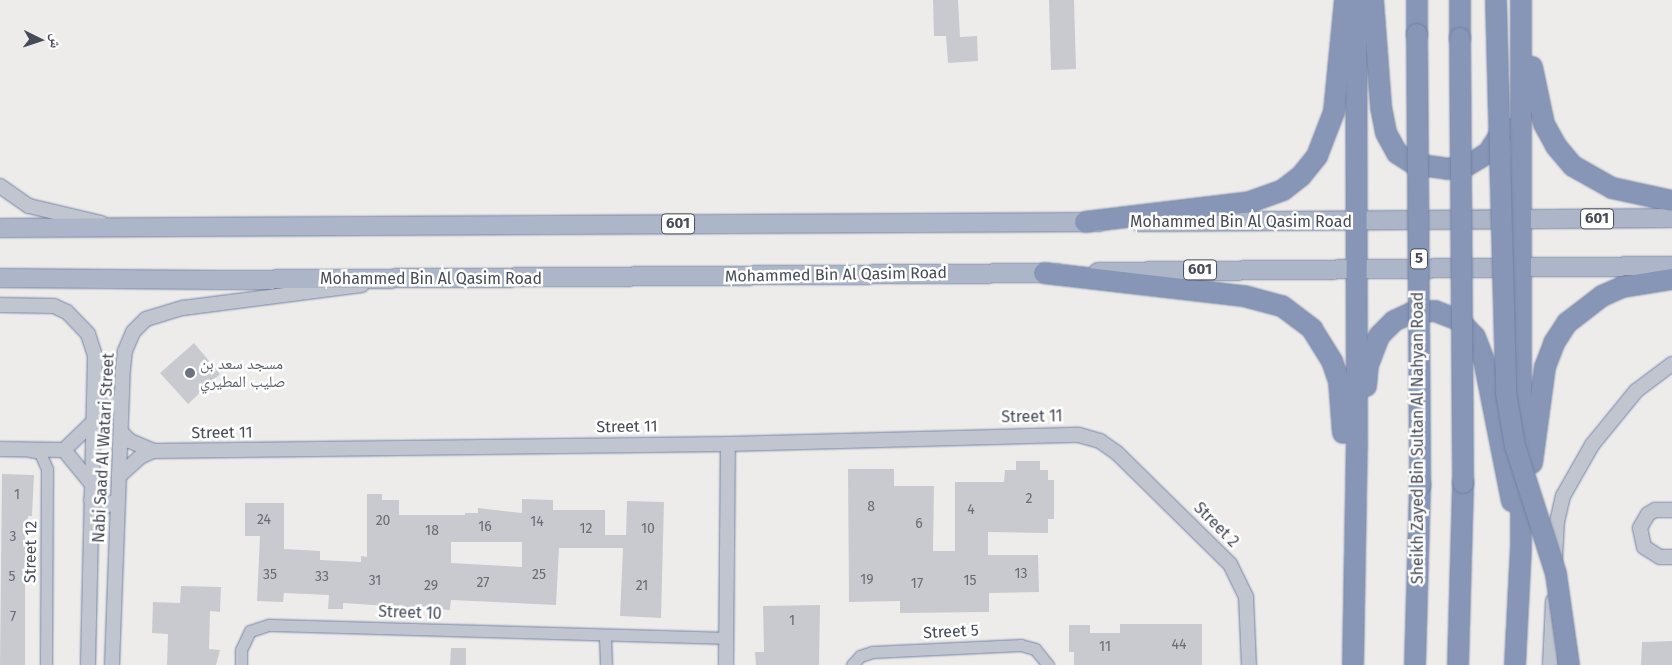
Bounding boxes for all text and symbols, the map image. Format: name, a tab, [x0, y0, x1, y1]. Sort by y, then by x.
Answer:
north arrow	[15, 15, 65, 65]
text: ش	[46, 33, 64, 49]
road number: 601	[1580, 206, 1614, 232]
road number: 601	[660, 212, 696, 236]
street label: Mohammed Bin Al Qasim Road	[1130, 212, 1352, 232]
road number: 5	[1409, 246, 1429, 272]
road number: 601	[1182, 258, 1218, 282]
street label: Mohammed Bin Al Qasim Road	[725, 263, 947, 287]
street label: Mohammed Bin Al Qasim Road	[320, 269, 542, 289]
street label: Sheikh Zayed Bin Sultan Al Nahyan Road	[1408, 292, 1428, 584]
street label: Nabi Saad Al Watari Street	[89, 353, 119, 543]
place label: مسجد سعد بن صليب المطيري	[200, 354, 286, 392]
marker: مسجد سعد بن صليب المطيري	[184, 367, 196, 379]
street label: Street 11	[1001, 407, 1063, 427]
street label: Street 11	[596, 417, 658, 437]
street label: Street 11	[191, 423, 253, 443]
house number: 1	[14, 487, 20, 503]
house number: 2	[1026, 491, 1032, 507]
house number: 8	[867, 499, 875, 515]
street label: Street 2	[1190, 499, 1242, 551]
house number: 4	[967, 502, 975, 518]
house number: 24	[257, 512, 271, 528]
house number: 20	[376, 513, 390, 529]
house number: 14	[530, 514, 544, 530]
house number: 6	[915, 516, 923, 532]
house number: 16	[478, 519, 492, 535]
street label: Street 12	[21, 521, 41, 583]
house number: 12	[580, 521, 592, 537]
house number: 10	[641, 521, 655, 537]
house number: 18	[425, 523, 439, 539]
house number: 3	[10, 529, 16, 545]
house number: 13	[1014, 566, 1028, 582]
house number: 35	[263, 567, 277, 583]
house number: 25	[532, 567, 546, 583]
house number: 5	[8, 569, 16, 585]
house number: 33	[315, 569, 329, 585]
house number: 19	[860, 572, 874, 588]
house number: 31	[369, 573, 381, 589]
house number: 15	[963, 573, 977, 589]
house number: 27	[476, 575, 490, 591]
house number: 17	[911, 576, 923, 592]
house number: 29	[424, 578, 438, 594]
house number: 21	[636, 578, 648, 594]
street label: Street 10	[378, 602, 442, 624]
house number: 7	[10, 609, 16, 625]
house number: 1	[789, 613, 795, 629]
street label: Street 5	[923, 621, 979, 643]
house number: 44	[1172, 637, 1186, 653]
house number: 11	[1099, 639, 1111, 655]

